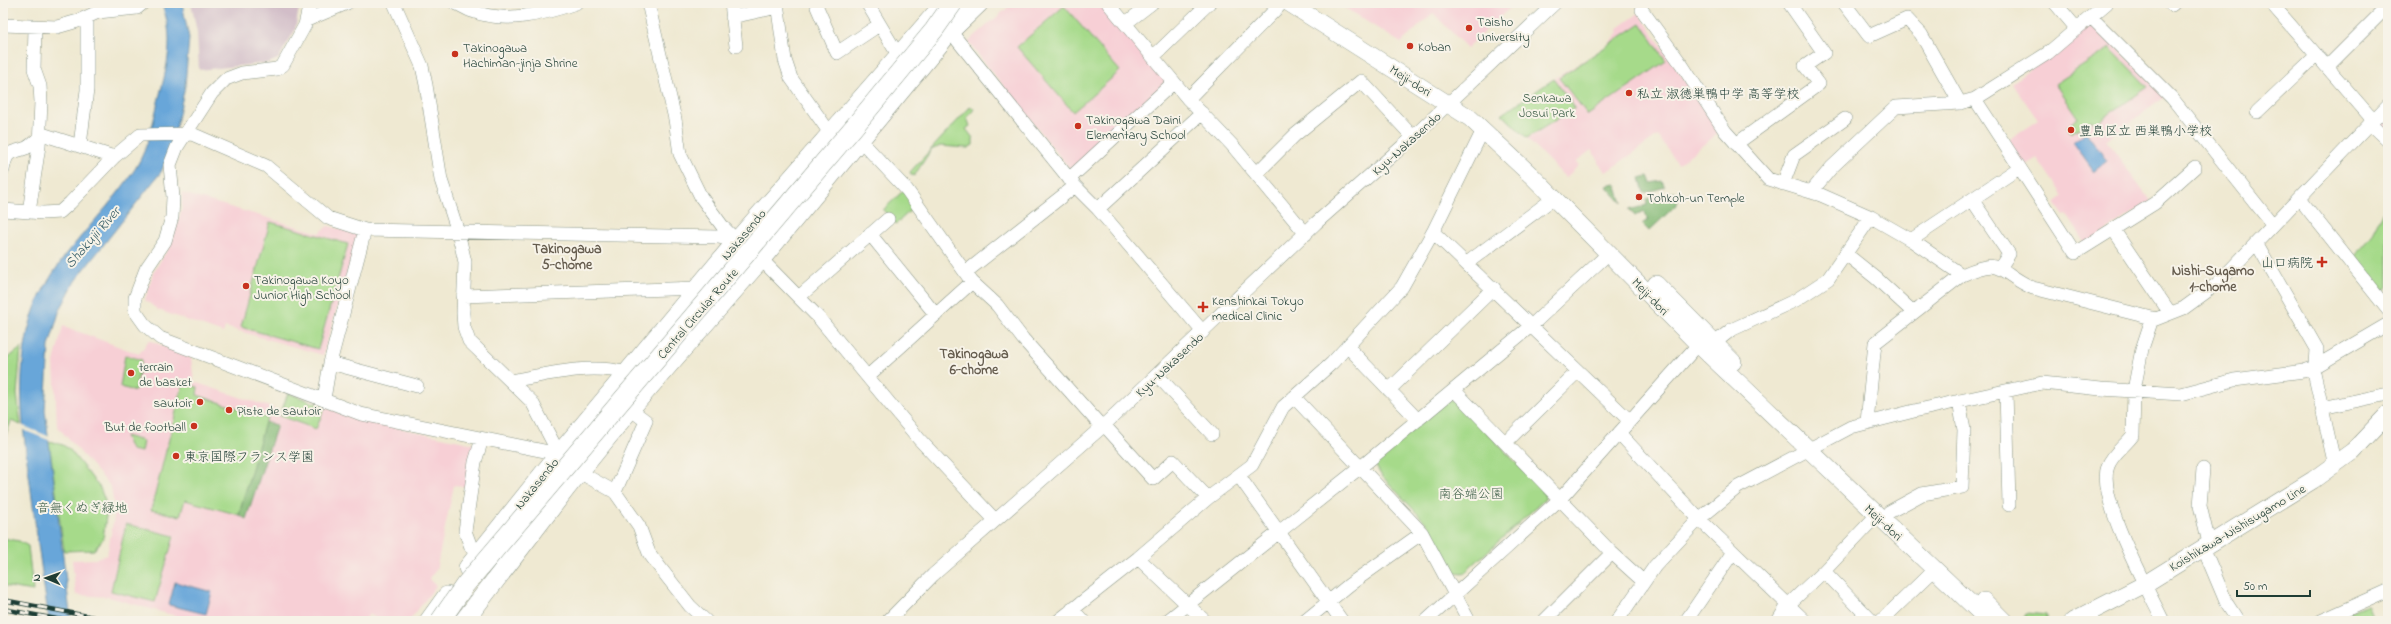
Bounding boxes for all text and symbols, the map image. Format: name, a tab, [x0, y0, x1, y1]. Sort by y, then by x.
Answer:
place label: Taisho University	[1477, 13, 1530, 48]
marker: Taisho University	[1464, 23, 1474, 33]
place label: Koban	[1418, 38, 1451, 57]
place label: Takinogawa Hachiman-jinja Shrine	[463, 39, 578, 73]
marker: Koban	[1405, 41, 1415, 51]
marker: Takinogawa Hachiman-jinja Shrine	[450, 49, 460, 59]
street label: Meiji-dori	[1386, 61, 1435, 102]
place label: 私立 淑徳巣鴨中学 高等学校	[1637, 85, 1800, 104]
marker: 私立 淑徳巣鴨中学 高等学校	[1624, 88, 1634, 98]
park label: Senkawa Josui Park	[1519, 89, 1575, 123]
street label: Kyu-Nakasendo	[1368, 108, 1447, 181]
place label: Takinogawa Daini Elementary School	[1086, 111, 1186, 146]
marker: Takinogawa Daini Elementary School	[1073, 121, 1083, 131]
place label: 豊島区立 西巣鴨小学校	[2079, 122, 2212, 141]
marker: 豊島区立 西巣鴨小学校	[2066, 125, 2076, 135]
place label: Tohkoh-un Temple	[1647, 189, 1745, 208]
marker: Tohkoh-un Temple	[1634, 192, 1644, 202]
water label: Shakujii River	[60, 201, 127, 273]
street label: Nakasendo	[717, 205, 771, 265]
district label: Takinogawa 5-chome	[532, 239, 602, 276]
place label: 山口病院	[2261, 254, 2313, 273]
marker: 山口病院	[2316, 256, 2328, 268]
district label: Nishi-Sugamo 1-chome	[2172, 261, 2254, 298]
street label: Central Circular Route	[653, 264, 743, 364]
place label: Takinogawa Koyo Junior High School	[254, 271, 351, 306]
street label: Meiji-dori	[1627, 274, 1673, 320]
marker: Takinogawa Koyo Junior High School	[241, 281, 251, 291]
place label: Kenshinkai Tokyo medical Clinic	[1212, 292, 1304, 326]
marker: Kenshinkai Tokyo medical Clinic	[1197, 301, 1209, 313]
street label: Kyu-Nakasendo	[1132, 328, 1209, 403]
district label: Takinogawa 6-chome	[939, 344, 1009, 381]
place label: terrain de basket	[139, 358, 192, 392]
marker: terrain de basket	[126, 368, 136, 378]
place label: sautoir	[153, 394, 193, 413]
marker: sautoir	[195, 397, 205, 407]
place label: Piste de sautoir	[237, 402, 322, 421]
marker: Piste de sautoir	[224, 405, 234, 415]
place label: But de football	[103, 418, 186, 437]
marker: But de football	[189, 421, 199, 431]
place label: 東京国際フランス学園	[184, 448, 314, 467]
marker: 東京国際フランス学園	[171, 451, 181, 461]
street label: Nakasendo	[510, 454, 564, 514]
street label: Koishikawa-Nishisugamo Line	[2166, 480, 2310, 578]
park label: 南谷端公園	[1438, 485, 1504, 504]
park label: 音無くぬぎ緑地	[36, 499, 128, 518]
street label: Meiji-dori	[1860, 500, 1906, 546]
north arrow	[26, 558, 66, 598]
scale bar	[2237, 572, 2310, 598]
text: N	[29, 574, 45, 582]
text: 50 m	[2243, 578, 2267, 596]

